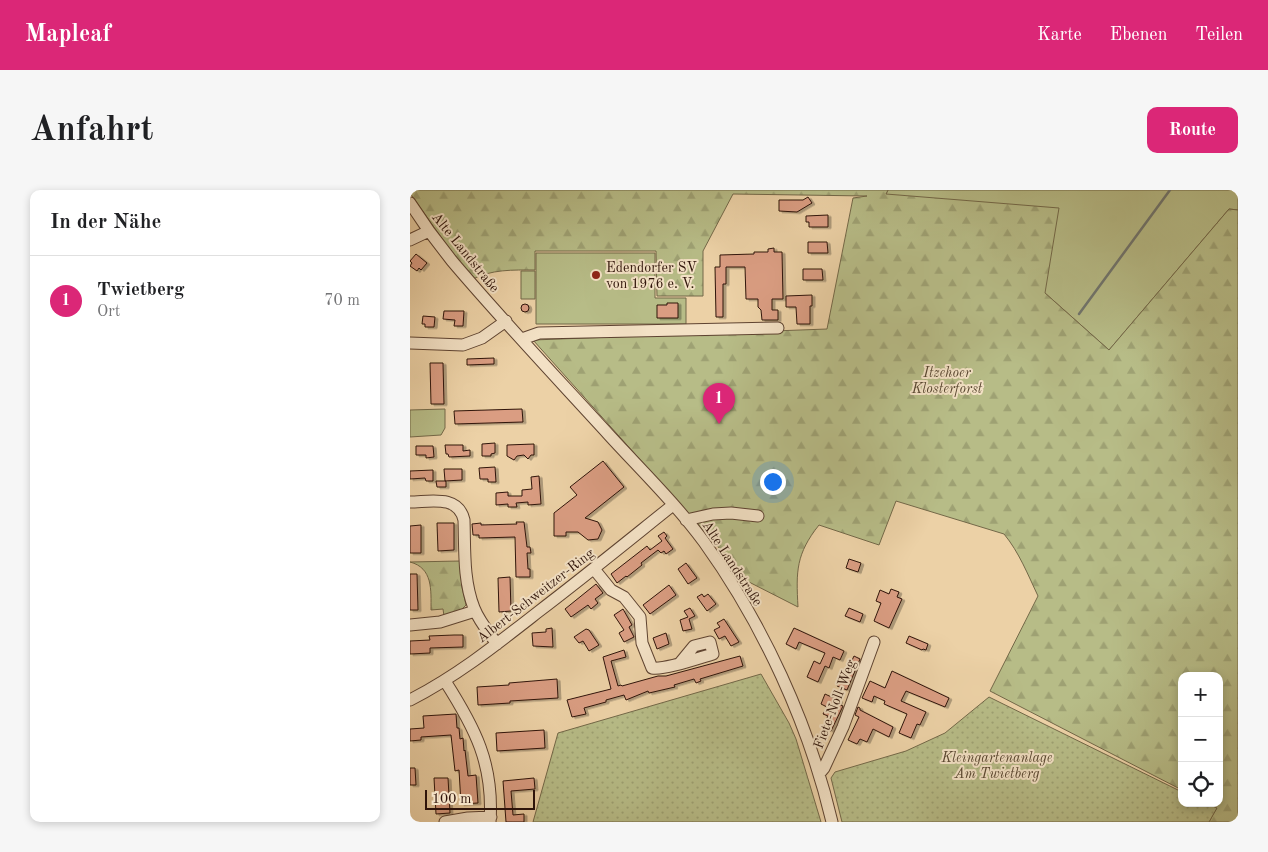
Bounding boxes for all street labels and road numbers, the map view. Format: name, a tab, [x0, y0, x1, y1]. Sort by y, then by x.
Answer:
street label: Alte Landstraße	[429, 210, 502, 295]
street label: Alte Landstraße	[700, 518, 765, 609]
street label: Albert-Schweitzer-Ring	[475, 546, 597, 646]
street label: Fiete-Noll-Weg	[812, 657, 859, 751]

